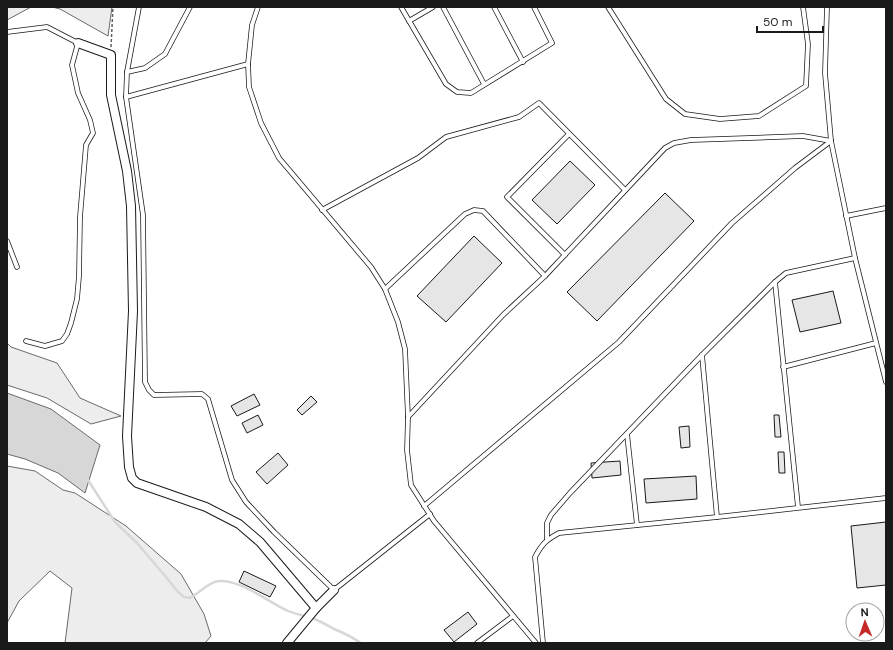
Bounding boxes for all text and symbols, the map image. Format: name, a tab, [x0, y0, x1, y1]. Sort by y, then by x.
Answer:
scale bar	[757, 8, 823, 34]
text: 50 m	[763, 14, 792, 30]
north arrow	[845, 602, 885, 642]
text: N	[860, 605, 869, 619]

